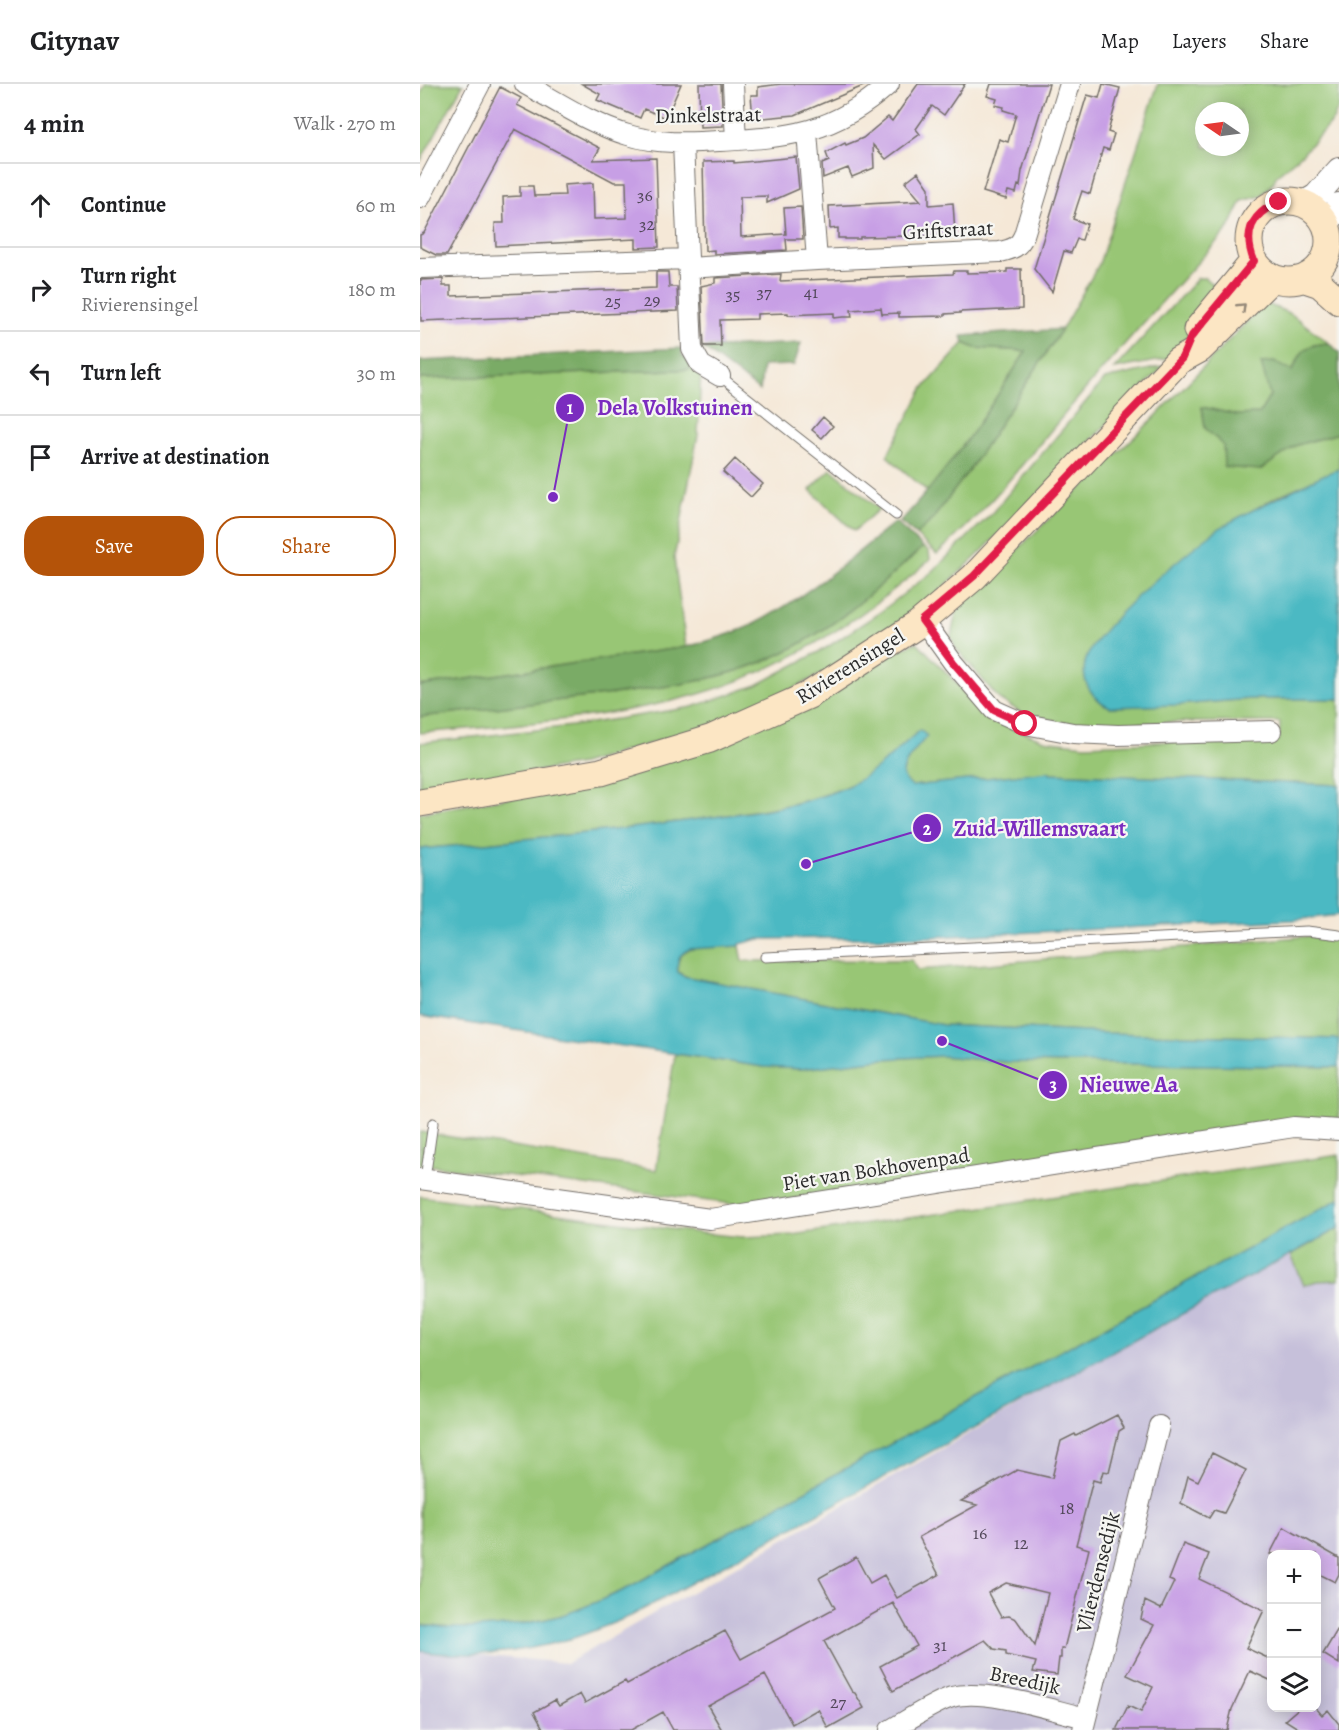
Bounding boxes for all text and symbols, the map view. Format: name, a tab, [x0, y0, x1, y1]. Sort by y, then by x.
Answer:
text: Citynav	[30, 22, 119, 60]
text: Map	[1100, 27, 1139, 55]
text: Layers	[1172, 27, 1227, 55]
text: Share	[1260, 27, 1309, 55]
street label: Dinkelstraat	[655, 100, 762, 130]
north arrow	[1195, 102, 1249, 156]
text: 4 min	[24, 106, 85, 141]
text: Walk · 270 m	[294, 110, 396, 137]
house number: 36	[637, 183, 653, 207]
route end	[1265, 188, 1291, 214]
icon: ahead	[24, 189, 57, 222]
text: Continue	[81, 190, 166, 220]
text: 60 m	[356, 192, 396, 219]
house number: 32	[639, 212, 655, 236]
street label: Griftstraat	[902, 214, 994, 246]
text: Turn right	[81, 261, 177, 291]
icon: right	[24, 273, 57, 306]
text: 180 m	[348, 276, 396, 303]
house number: 37	[756, 280, 772, 304]
house number: 41	[804, 280, 818, 304]
house number: 35	[725, 282, 741, 306]
house number: 29	[644, 288, 660, 312]
house number: 25	[605, 289, 621, 313]
text: Rivierensingel	[81, 291, 198, 318]
one-way arrow	[1236, 303, 1246, 314]
icon: left	[24, 357, 57, 390]
text: Turn left	[81, 358, 161, 388]
text: 30 m	[356, 360, 396, 387]
callout: Dela Volkstuinen	[555, 388, 765, 428]
text: Dela Volkstuinen	[597, 393, 753, 423]
text: 1	[567, 396, 574, 420]
icon: arrive	[24, 441, 57, 474]
text: Arrive at destination	[81, 442, 270, 472]
button: Save	[24, 516, 204, 576]
button: Share	[216, 516, 396, 576]
street label: Rivierensingel	[790, 622, 910, 710]
route start	[1011, 710, 1037, 736]
callout: Zuid-Willemsvaart	[912, 808, 1138, 848]
text: Zuid-Willemsvaart	[954, 814, 1127, 844]
text: 2	[923, 817, 932, 841]
callout: Nieuwe Aa	[1038, 1065, 1191, 1105]
text: Nieuwe Aa	[1080, 1070, 1179, 1100]
text: 3	[1049, 1073, 1057, 1097]
street label: Piet van Bokhovenpad	[781, 1140, 972, 1198]
house number: 18	[1060, 1496, 1074, 1520]
street label: Vlierdensedijk	[1069, 1508, 1127, 1636]
house number: 16	[973, 1521, 987, 1545]
house number: 12	[1014, 1531, 1029, 1555]
map controls	[1267, 1550, 1321, 1712]
button: +	[1267, 1550, 1321, 1604]
button: −	[1267, 1604, 1321, 1658]
house number: 31	[933, 1633, 947, 1657]
button: layers	[1267, 1658, 1321, 1712]
street label: Breedijk	[987, 1659, 1064, 1701]
house number: 27	[830, 1690, 846, 1714]

